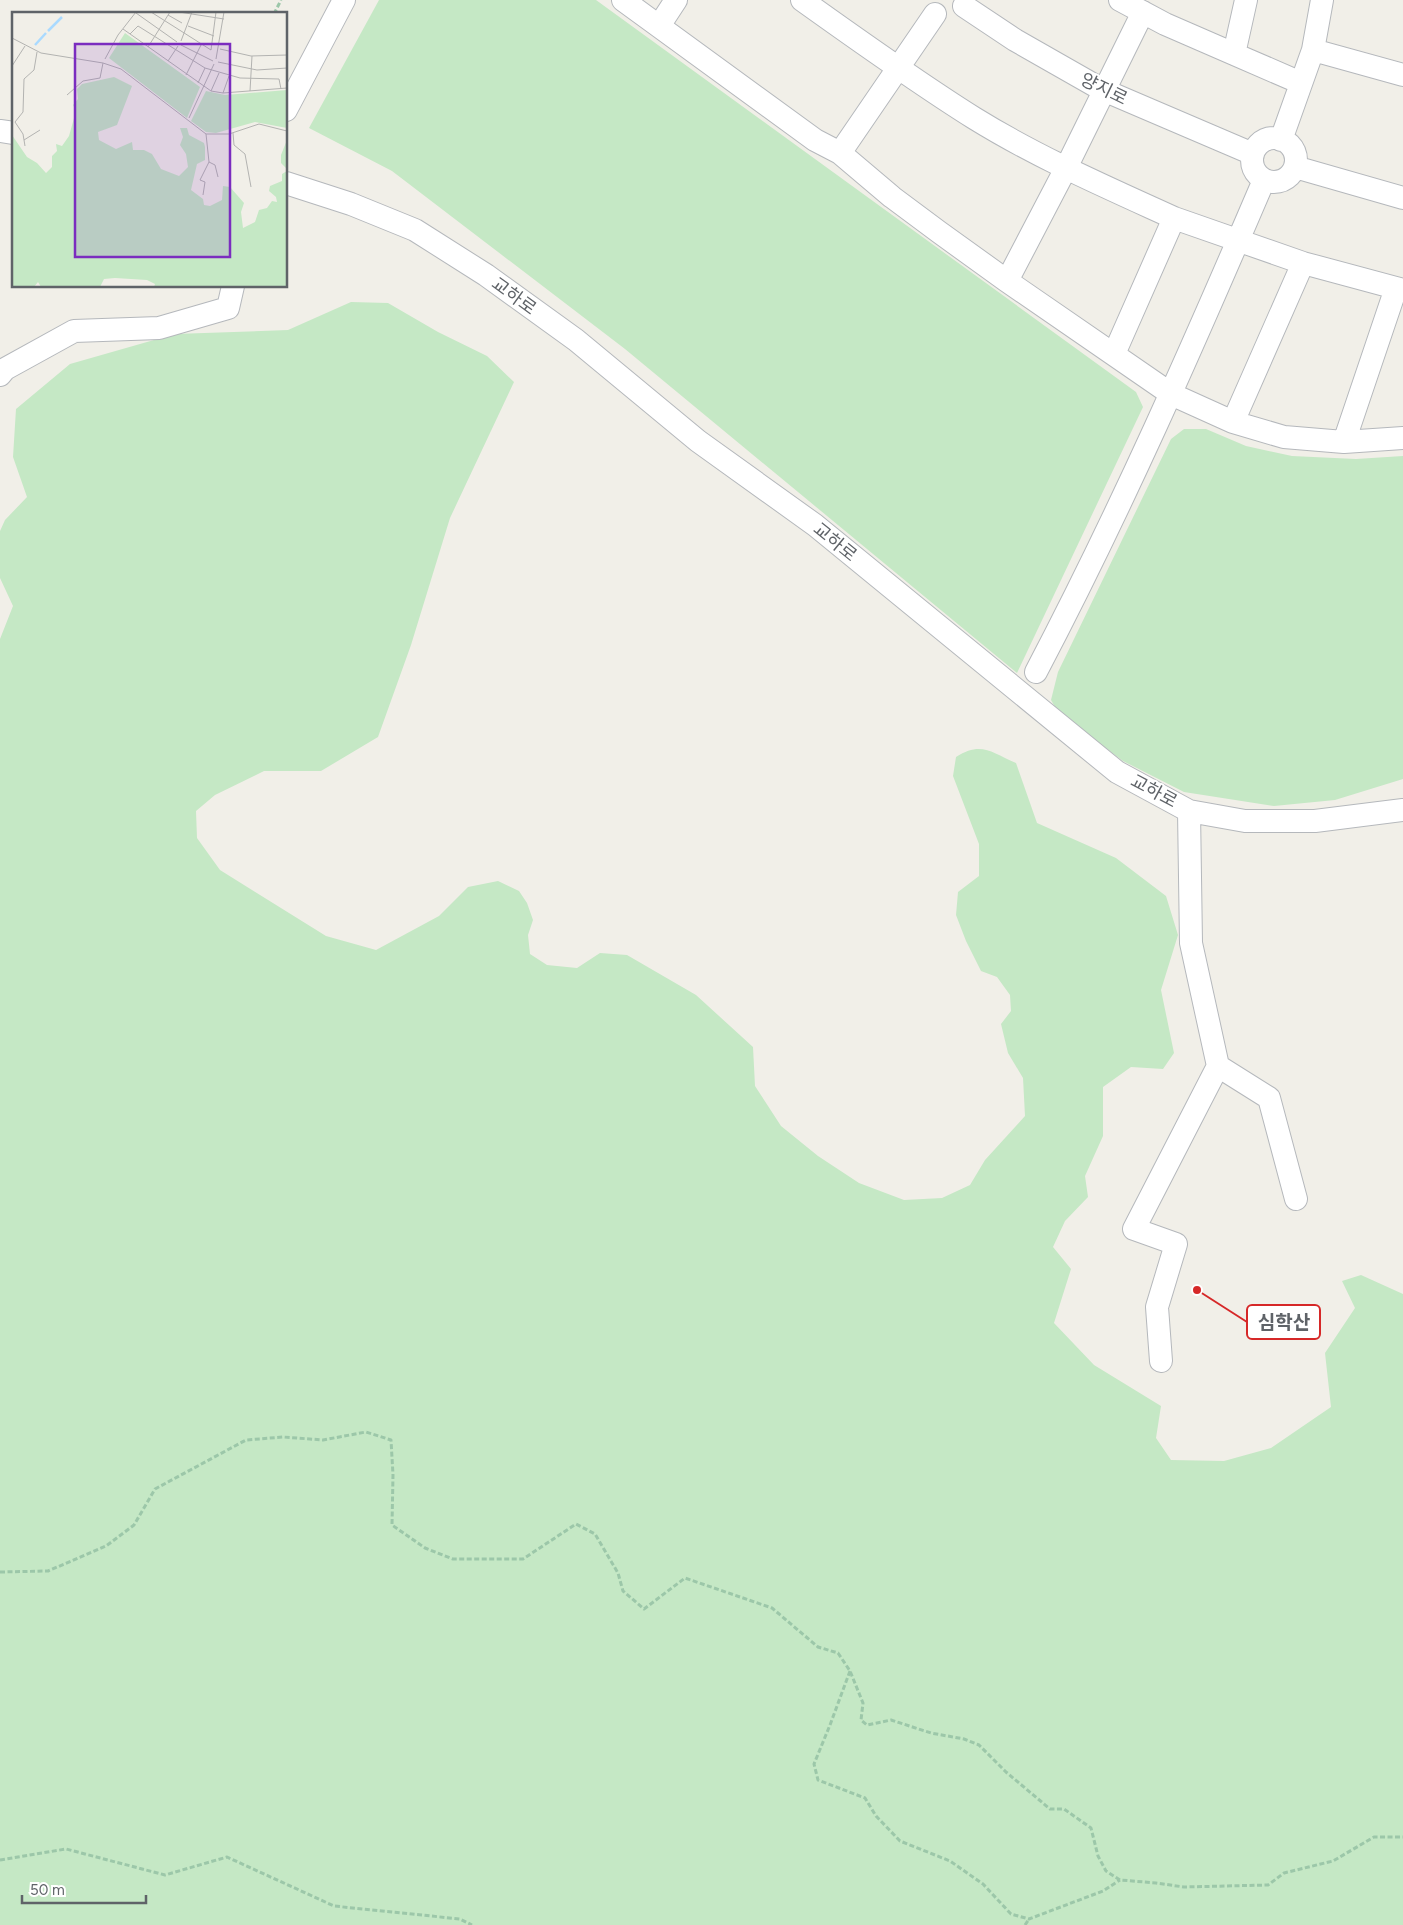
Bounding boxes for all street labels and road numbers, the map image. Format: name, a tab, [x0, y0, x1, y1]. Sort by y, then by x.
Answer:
street label: 양지로	[1077, 68, 1131, 110]
street label: 교하로	[487, 272, 541, 320]
street label: 교하로	[809, 518, 861, 566]
street label: 교하로	[1127, 770, 1181, 812]

